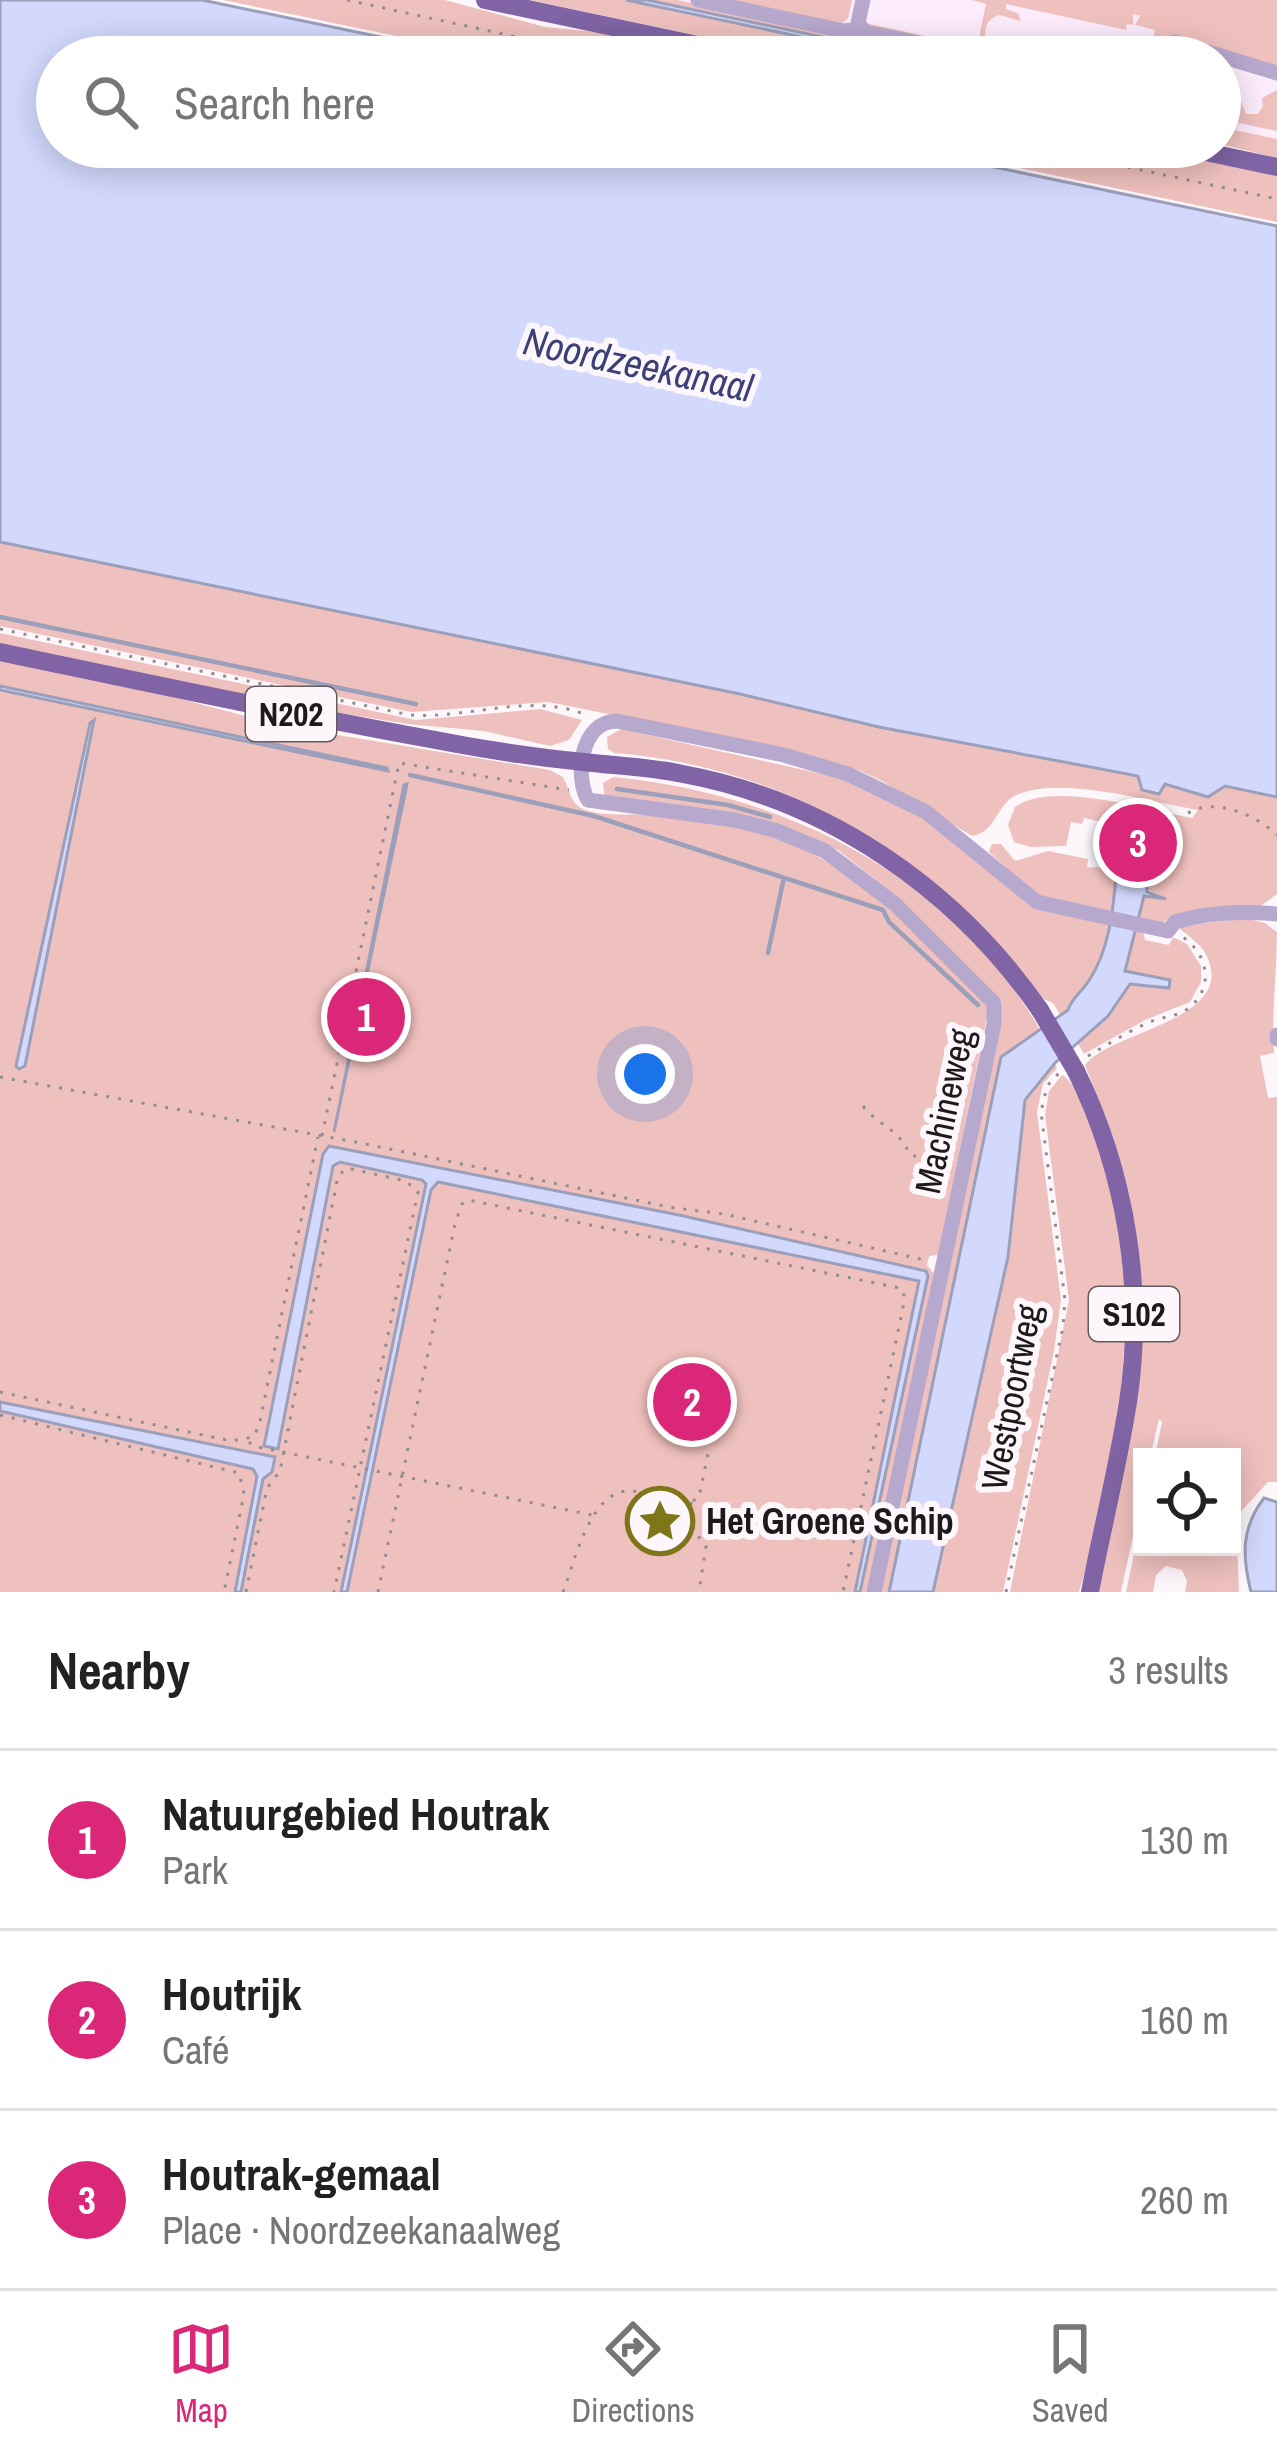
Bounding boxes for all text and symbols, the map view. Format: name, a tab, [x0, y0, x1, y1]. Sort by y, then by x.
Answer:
search box	[36, 36, 1241, 168]
icon: search	[78, 69, 144, 135]
text: Search here	[174, 72, 375, 133]
water label: Noordzeekanaal	[519, 314, 758, 414]
road number: N202	[246, 687, 336, 741]
pin: 3	[1099, 798, 1177, 888]
pin: 1	[327, 972, 405, 1062]
street label: Machineweg	[903, 1024, 985, 1198]
your location	[615, 1044, 675, 1104]
road number: S102	[1089, 1287, 1179, 1341]
street label: Westpoortweg	[969, 1299, 1053, 1494]
pin: 2	[653, 1357, 731, 1447]
map controls	[1133, 1448, 1241, 1556]
button: locate	[1133, 1448, 1241, 1556]
place icon: Het Groene Schip	[625, 1486, 695, 1556]
place label: Het Groene Schip	[706, 1497, 954, 1545]
text: Nearby	[48, 1636, 190, 1705]
text: 3 results	[1108, 1644, 1229, 1696]
text: Natuurgebied Houtrak	[162, 1783, 550, 1844]
text: 1	[78, 1814, 96, 1866]
text: 130 m	[1140, 1814, 1229, 1866]
text: Park	[162, 1844, 228, 1896]
text: Houtrijk	[162, 1963, 301, 2024]
text: 2	[78, 1994, 96, 2046]
text: 160 m	[1140, 1994, 1229, 2046]
text: Café	[162, 2024, 230, 2076]
text: Houtrak-gemaal	[162, 2143, 441, 2204]
text: 3	[78, 2174, 96, 2226]
text: 260 m	[1140, 2174, 1229, 2226]
text: Place · Noordzeekanaalweg	[162, 2204, 560, 2256]
tab: Map	[168, 2316, 234, 2432]
tab: Directions	[571, 2316, 695, 2432]
tab: Saved	[1032, 2316, 1108, 2432]

